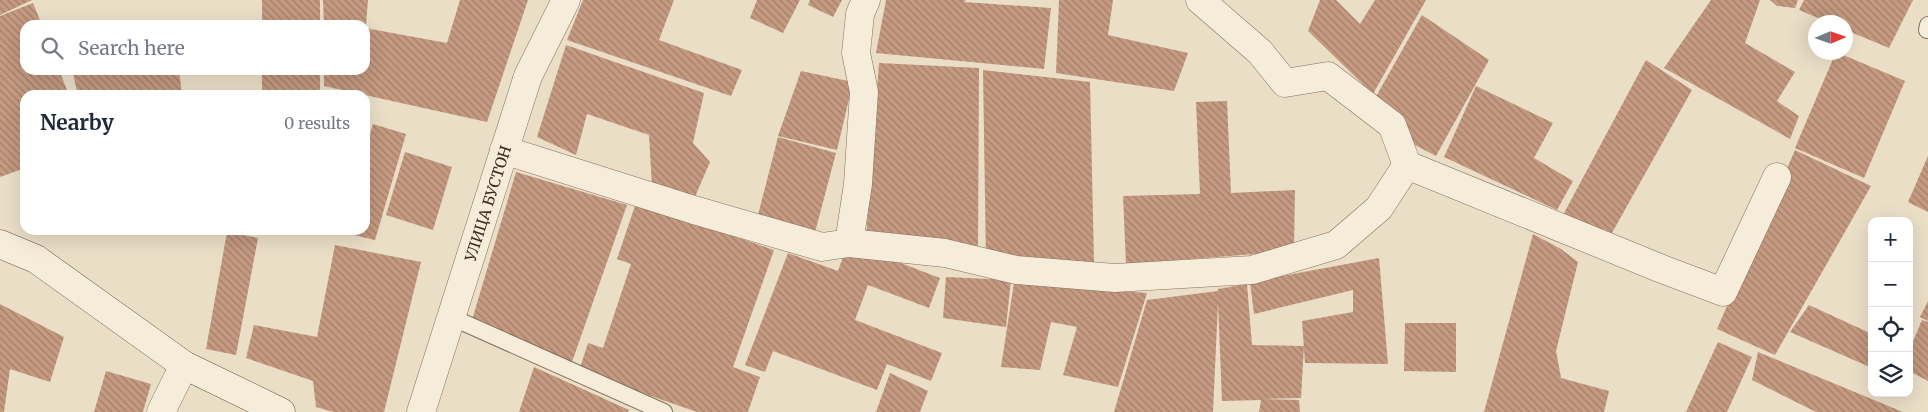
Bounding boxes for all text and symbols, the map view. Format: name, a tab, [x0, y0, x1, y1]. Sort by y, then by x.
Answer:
north arrow	[1808, 15, 1853, 60]
search box	[20, 20, 370, 75]
icon: search	[38, 34, 66, 62]
text: Search here	[78, 36, 185, 60]
text: Nearby	[40, 109, 114, 136]
text: 0 results	[284, 113, 350, 133]
street label: УЛИЦА БУСТОН	[460, 143, 515, 265]
map controls	[1868, 217, 1913, 397]
button: +	[1868, 217, 1913, 262]
button: −	[1868, 262, 1913, 307]
button: locate	[1868, 307, 1913, 352]
button: layers	[1868, 352, 1913, 397]

